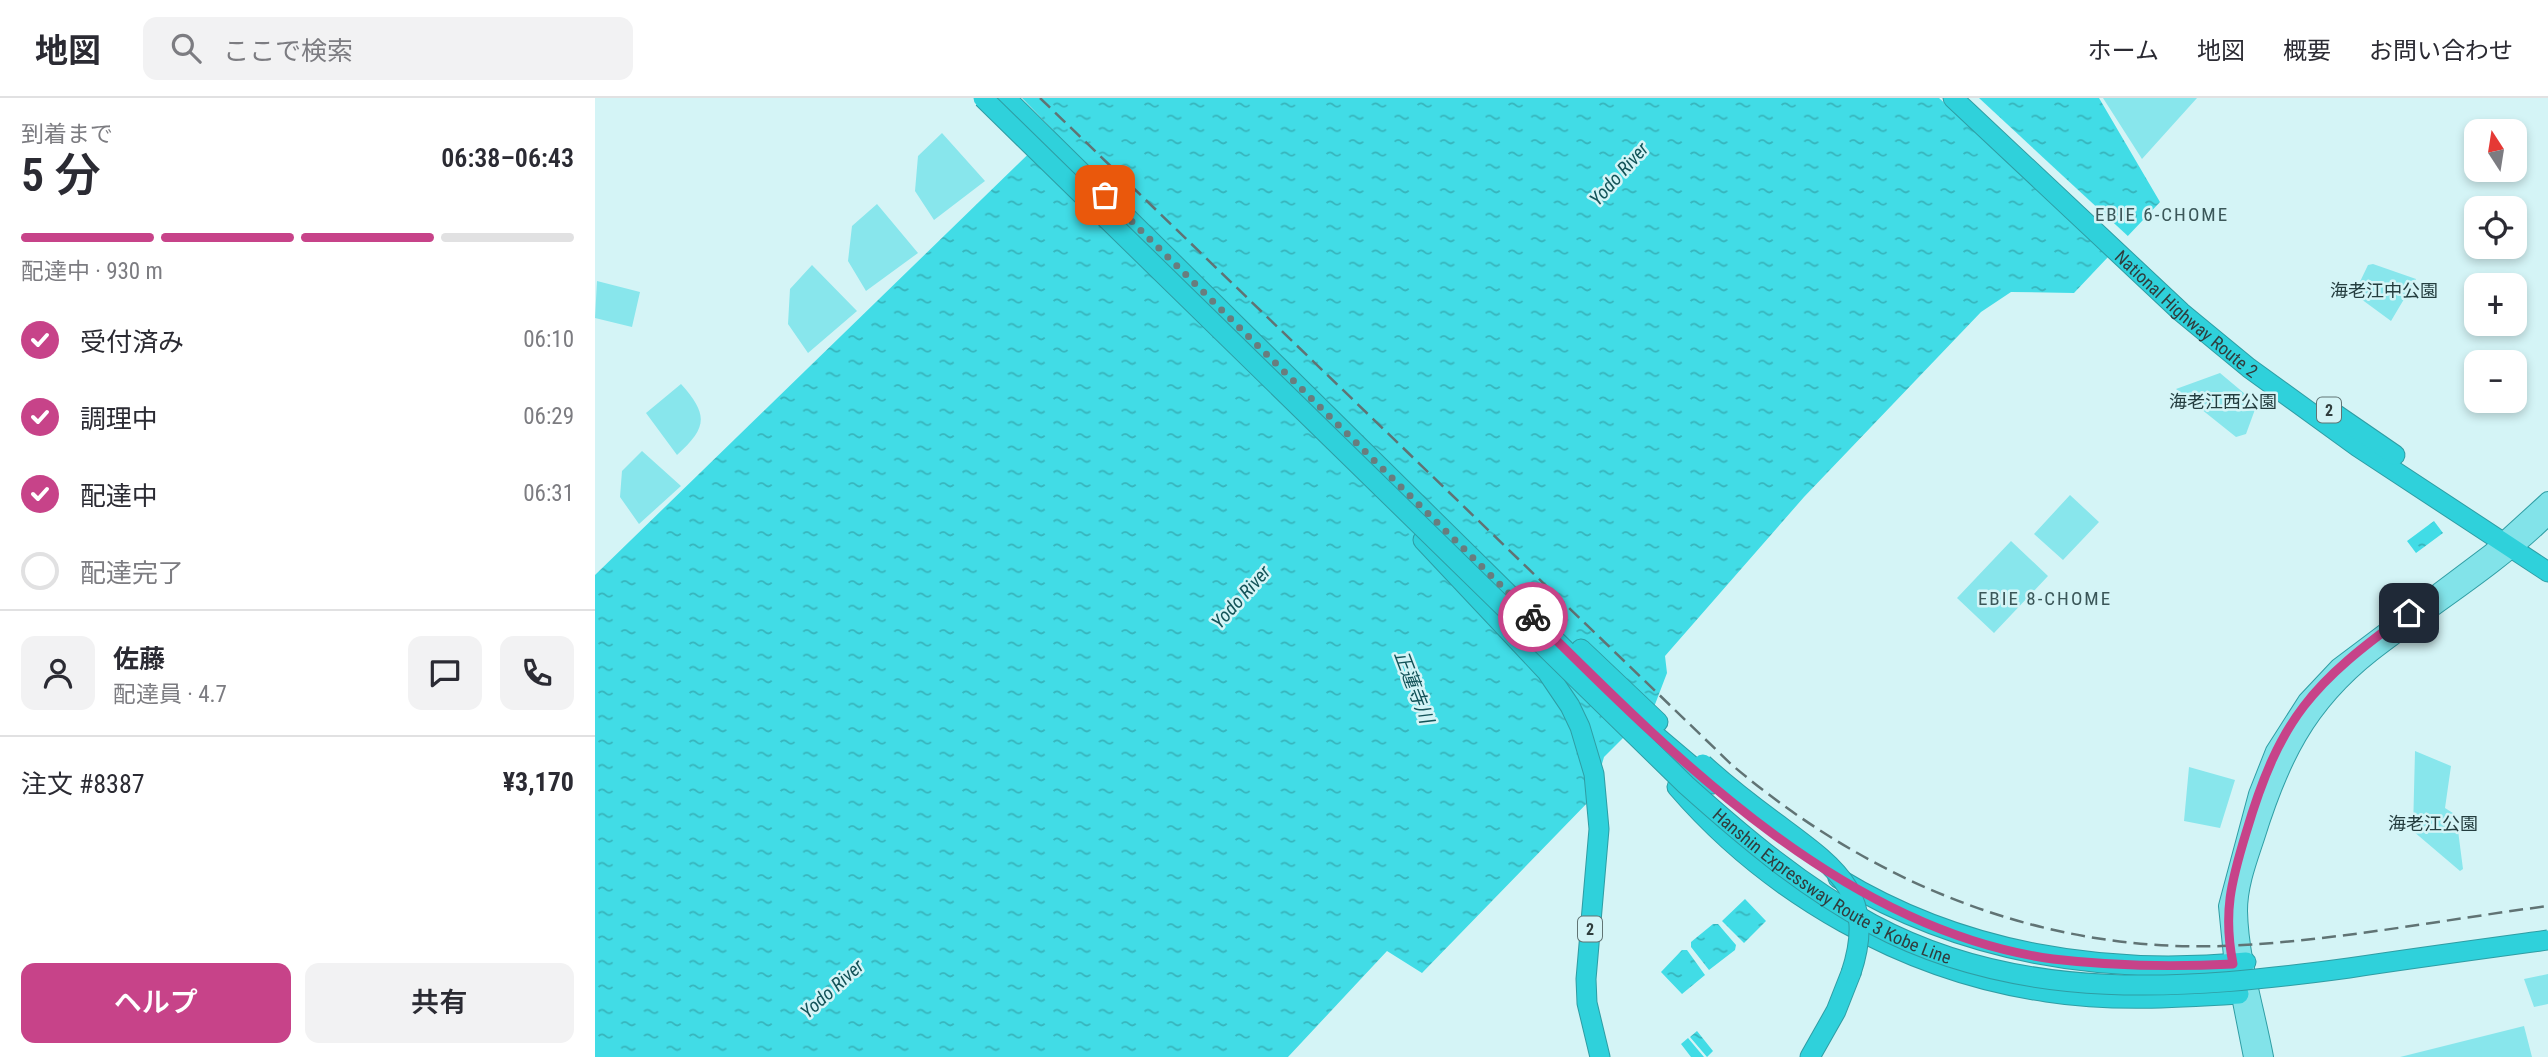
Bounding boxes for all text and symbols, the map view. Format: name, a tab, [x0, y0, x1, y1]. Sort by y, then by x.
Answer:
search box	[143, 17, 633, 80]
icon: search	[167, 29, 205, 67]
text: 地図	[35, 31, 101, 70]
text: ここで検索	[223, 36, 353, 66]
text: ホーム	[2088, 37, 2159, 65]
text: 地図	[2197, 37, 2245, 65]
text: 概要	[2283, 37, 2331, 65]
text: お問い合わせ	[2369, 37, 2513, 65]
north arrow	[2464, 119, 2527, 182]
map controls	[2464, 119, 2527, 413]
text: 到着まで	[21, 121, 113, 148]
water label: Yodo River	[1585, 137, 1654, 210]
text: 06:38–06:43	[441, 143, 574, 173]
text: 5 分	[21, 148, 101, 202]
pin	[1075, 165, 1135, 225]
icon: bag	[1086, 176, 1124, 214]
button: locate	[2464, 196, 2527, 259]
district label: EBIE 6-CHOME	[2095, 203, 2229, 226]
street label: National Highway Route 2	[2111, 245, 2262, 382]
text: 配達中 · 930 m	[21, 258, 163, 285]
button: +	[2464, 273, 2527, 336]
park label: 海老江中公園	[2330, 280, 2438, 301]
icon: check	[21, 321, 59, 359]
text: 06:10	[523, 326, 574, 353]
text: 受付済み	[80, 327, 184, 357]
button: −	[2464, 350, 2527, 413]
park label: 海老江西公園	[2169, 391, 2277, 412]
icon: check	[21, 398, 59, 436]
road number: 2	[2317, 398, 2341, 422]
text: 06:29	[523, 403, 574, 430]
text: 調理中	[80, 404, 158, 434]
icon: check	[21, 475, 59, 513]
text: 06:31	[523, 480, 574, 507]
text: 配達中	[80, 481, 158, 511]
text: 配達完了	[80, 558, 184, 588]
water label: Yodo River	[1207, 560, 1276, 633]
courier	[1498, 582, 1568, 652]
pin	[2379, 583, 2439, 643]
district label: EBIE 8-CHOME	[1978, 587, 2112, 610]
icon: home	[2390, 594, 2428, 632]
icon: bike	[1514, 598, 1552, 636]
button: person	[21, 636, 95, 710]
button: chat	[408, 636, 482, 710]
button: phone	[500, 636, 574, 710]
text: 佐藤	[113, 644, 165, 674]
water label: 正蓮寺川	[1390, 647, 1439, 728]
text: 配達員 · 4.7	[113, 681, 227, 708]
text: ¥3,170	[503, 767, 574, 797]
text: 注文 #8387	[21, 769, 145, 799]
street label: Hanshin Expressway Route 3 Kobe Line	[1709, 803, 1954, 967]
park label: 海老江公園	[2388, 813, 2478, 834]
road number: 2	[1578, 916, 1602, 942]
water label: Yodo River	[796, 954, 869, 1023]
button: ヘルプ	[21, 963, 291, 1043]
button: 共有	[305, 963, 574, 1043]

